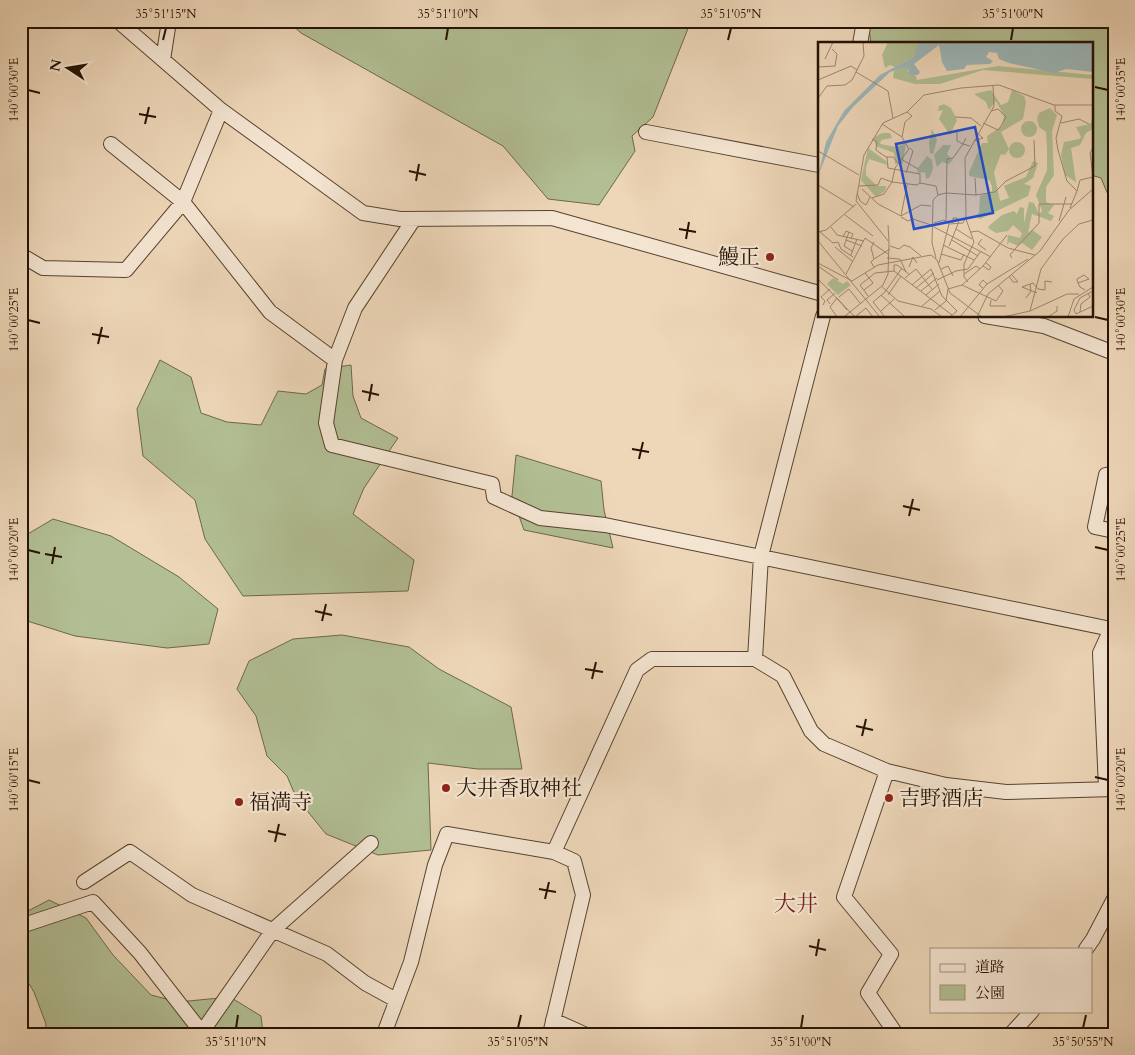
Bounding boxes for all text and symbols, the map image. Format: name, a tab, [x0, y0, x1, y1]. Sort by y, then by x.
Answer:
text: 35°51'15"N	[136, 6, 197, 22]
text: 35°51'10"N	[418, 6, 479, 22]
text: 35°51'05"N	[701, 6, 762, 22]
text: 35°51'00"N	[983, 6, 1044, 22]
north arrow	[42, 42, 92, 92]
inset map	[818, 42, 1092, 318]
text: N	[45, 57, 66, 73]
text: 140°00'30"E	[6, 58, 22, 122]
text: 140°00'35"E	[1113, 58, 1129, 122]
place label: 鰻正	[718, 243, 760, 272]
marker: 鰻正	[764, 251, 776, 263]
text: 140°00'25"E	[6, 288, 22, 352]
text: 140°00'30"E	[1113, 288, 1129, 352]
text: 140°00'20"E	[6, 518, 22, 582]
text: 140°00'25"E	[1113, 518, 1129, 582]
text: 140°00'15"E	[6, 748, 22, 812]
text: 140°00'20"E	[1113, 748, 1129, 812]
place label: 大井香取神社	[456, 774, 582, 803]
marker: 大井香取神社	[440, 782, 452, 794]
place label: 吉野酒店	[899, 784, 983, 813]
place label: 福満寺	[249, 788, 312, 817]
marker: 吉野酒店	[883, 792, 895, 804]
marker: 福満寺	[233, 796, 245, 808]
district label: 大井	[774, 889, 818, 919]
legend	[930, 948, 1092, 1012]
text: 道路	[975, 957, 1005, 977]
text: 公園	[975, 983, 1005, 1003]
text: 35°51'10"N	[206, 1034, 267, 1050]
text: 35°51'05"N	[488, 1034, 549, 1050]
text: 35°51'00"N	[771, 1034, 832, 1050]
text: 35°50'55"N	[1053, 1034, 1114, 1050]

